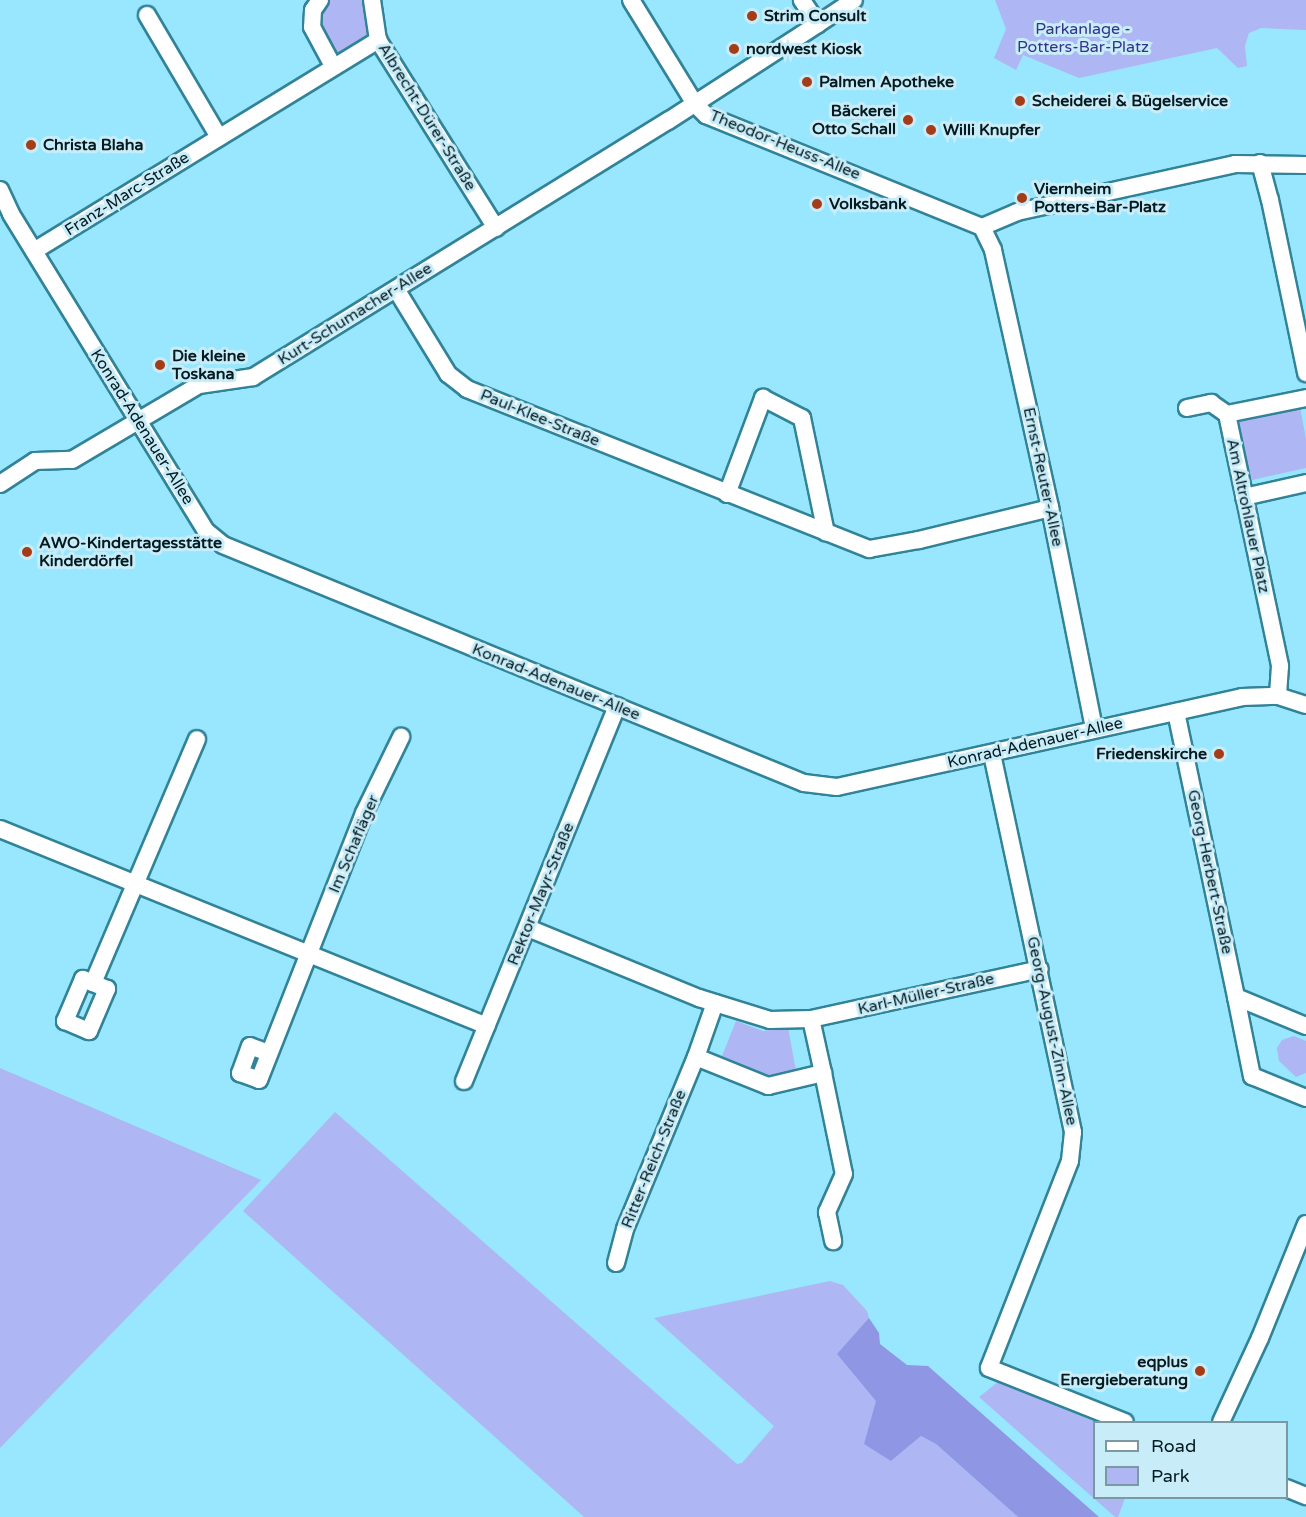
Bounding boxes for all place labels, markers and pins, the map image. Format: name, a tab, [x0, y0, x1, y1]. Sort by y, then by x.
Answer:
place label: Strim Consult	[764, 6, 866, 26]
marker: Strim Consult	[745, 9, 759, 23]
place label: nordwest Kiosk	[746, 39, 862, 59]
marker: nordwest Kiosk	[727, 42, 741, 56]
place label: Palmen Apotheke	[819, 72, 954, 92]
marker: Palmen Apotheke	[800, 75, 814, 89]
place label: Scheiderei & Bügelservice	[1032, 91, 1228, 111]
marker: Scheiderei & Bügelservice	[1013, 94, 1027, 108]
place label: Bäckerei Otto Schall	[812, 101, 896, 139]
marker: Bäckerei Otto Schall	[901, 113, 915, 127]
place label: Willi Knupfer	[943, 120, 1040, 140]
marker: Willi Knupfer	[924, 123, 938, 137]
place label: Christa Blaha	[43, 135, 144, 155]
marker: Christa Blaha	[24, 138, 38, 152]
place label: Viernheim Potters-Bar-Platz	[1034, 179, 1166, 217]
marker: Viernheim Potters-Bar-Platz	[1015, 191, 1029, 205]
place label: Volksbank	[829, 194, 907, 214]
marker: Volksbank	[810, 197, 824, 211]
place label: Die kleine Toskana	[172, 346, 246, 384]
marker: Die kleine Toskana	[153, 358, 167, 372]
place label: AWO-Kindertagesstätte Kinderdörfel	[39, 533, 222, 571]
marker: AWO-Kindertagesstätte Kinderdörfel	[20, 545, 34, 559]
place label: Friedenskirche	[1096, 744, 1207, 764]
marker: Friedenskirche	[1212, 747, 1226, 761]
place label: eqplus Energieberatung	[1060, 1352, 1188, 1390]
marker: eqplus Energieberatung	[1193, 1364, 1207, 1378]

